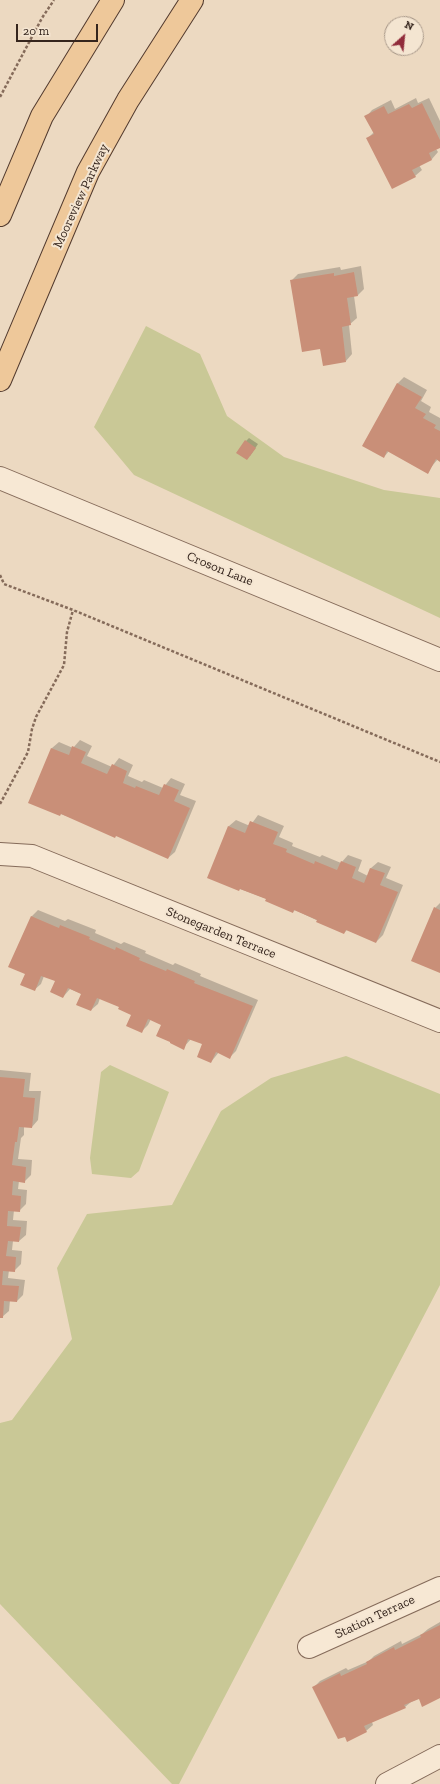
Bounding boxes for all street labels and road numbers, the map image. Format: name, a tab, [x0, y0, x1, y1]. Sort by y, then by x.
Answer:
street label: Mooreview Parkway	[50, 141, 112, 251]
street label: Croson Lane	[185, 549, 255, 589]
street label: Stonegarden Terrace	[164, 904, 278, 962]
street label: Station Terrace	[333, 1592, 417, 1642]

